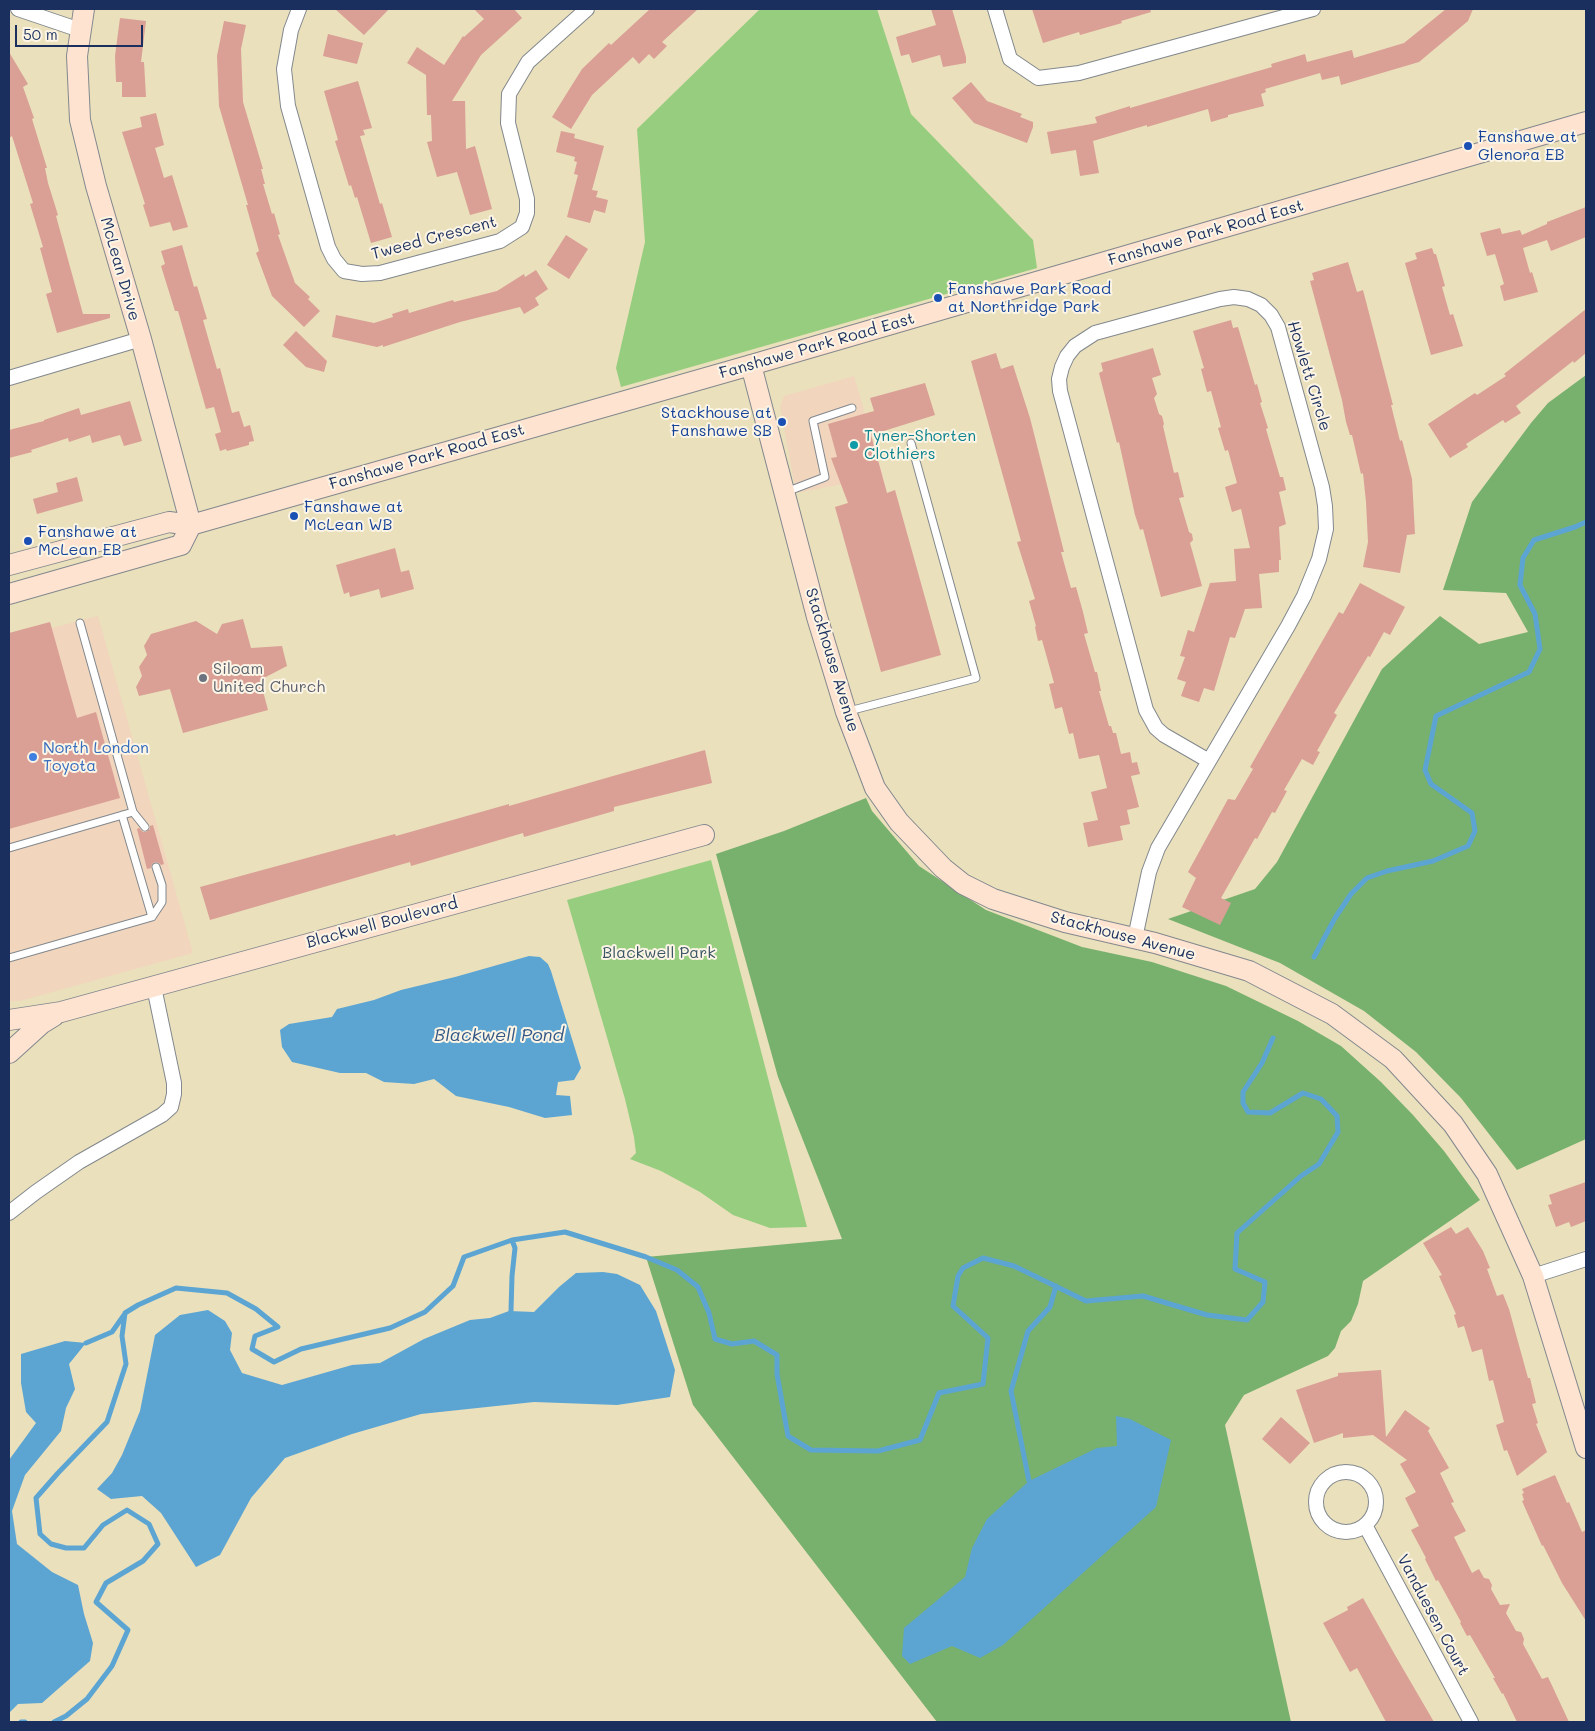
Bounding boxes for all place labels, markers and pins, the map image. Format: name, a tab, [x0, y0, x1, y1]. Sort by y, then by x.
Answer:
place label: Fanshawe at Glenora EB	[1478, 127, 1577, 165]
marker: Fanshawe at Glenora EB	[1462, 140, 1474, 152]
place label: Fanshawe Park Road at Northridge Park	[948, 279, 1111, 317]
marker: Fanshawe Park Road at Northridge Park	[932, 292, 944, 304]
place label: Stackhouse at Fanshawe SB	[661, 403, 772, 441]
marker: Stackhouse at Fanshawe SB	[776, 416, 788, 428]
place label: Tyner-Shorten Clothiers	[864, 426, 976, 464]
marker: Tyner-Shorten Clothiers	[848, 439, 860, 451]
place label: Fanshawe at McLean WB	[304, 497, 403, 535]
marker: Fanshawe at McLean WB	[288, 510, 300, 522]
place label: Fanshawe at McLean EB	[38, 522, 137, 560]
marker: Fanshawe at McLean EB	[22, 535, 34, 547]
place label: Siloam United Church	[213, 659, 325, 697]
marker: Siloam United Church	[197, 672, 209, 684]
place label: North London Toyota	[43, 738, 149, 776]
marker: North London Toyota	[27, 751, 39, 763]

